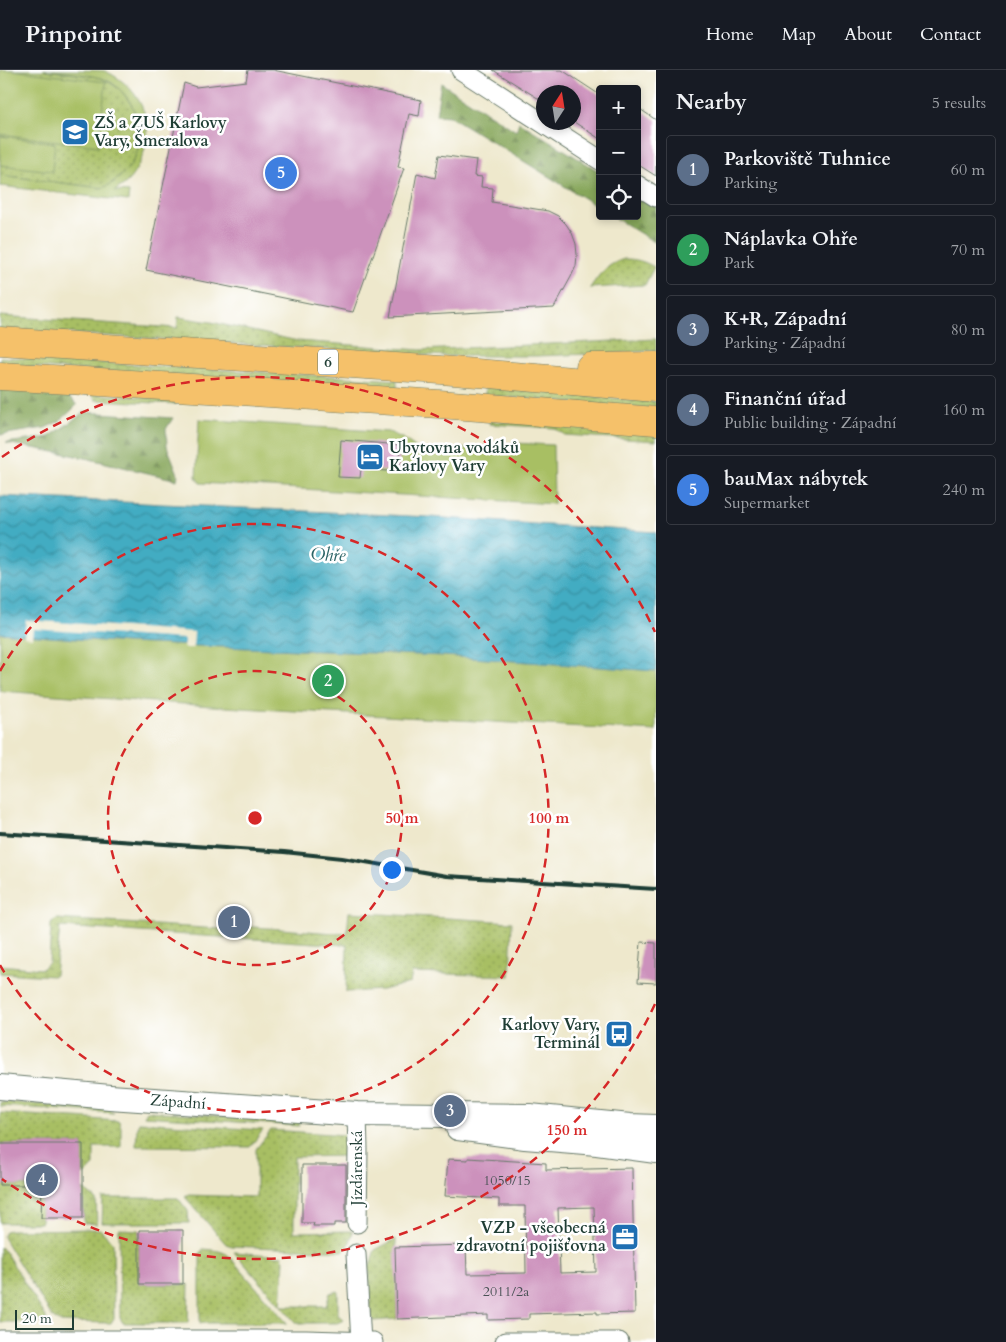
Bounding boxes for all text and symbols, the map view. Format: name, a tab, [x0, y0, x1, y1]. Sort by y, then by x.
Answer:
text: Pinpoint	[25, 18, 122, 51]
text: Home	[706, 22, 754, 47]
text: Map	[782, 22, 816, 47]
text: About	[844, 22, 892, 47]
text: Contact	[920, 22, 981, 47]
north arrow	[536, 85, 581, 130]
map controls	[596, 85, 641, 220]
button: +	[596, 85, 641, 130]
text: Nearby	[676, 88, 747, 117]
text: 5 results	[932, 92, 986, 114]
place label: ZŠ a ZUŠ Karlovy Vary, Šmeralova	[94, 110, 227, 152]
school or university icon: ZŠ a ZUŠ Karlovy Vary, Šmeralova	[60, 117, 90, 147]
button: −	[596, 130, 641, 175]
text: Parkoviště Tuhnice	[724, 146, 891, 172]
pin: 5	[265, 154, 297, 192]
text: 1	[689, 159, 697, 181]
text: 60 m	[951, 159, 985, 181]
text: Parking	[724, 172, 777, 194]
button: locate	[596, 175, 641, 220]
text: Náplavka Ohře	[724, 226, 858, 252]
text: 2	[689, 239, 697, 261]
text: 70 m	[951, 239, 985, 261]
text: Park	[724, 252, 755, 274]
text: K+R, Západní	[724, 306, 847, 332]
text: 3	[689, 319, 697, 341]
text: 80 m	[951, 319, 985, 341]
text: Parking · Západní	[724, 332, 846, 354]
road number: 6	[318, 350, 338, 374]
text: Finanční úřad	[724, 386, 846, 412]
text: 4	[689, 399, 697, 421]
text: 160 m	[943, 399, 985, 421]
text: Public building · Západní	[724, 412, 897, 434]
place label: Ubytovna vodáků Karlovy Vary	[389, 437, 519, 477]
hotel icon: Ubytovna vodáků Karlovy Vary	[355, 442, 385, 472]
text: bauMax nábytek	[724, 466, 868, 492]
text: 5	[689, 479, 697, 501]
text: 240 m	[943, 479, 985, 501]
text: Supermarket	[724, 492, 810, 514]
water label: Ohře	[310, 542, 347, 568]
pin: 2	[312, 662, 344, 700]
text: 50 m	[385, 808, 419, 828]
text: 100 m	[529, 808, 570, 828]
centre of rings	[246, 809, 264, 827]
your location	[379, 857, 405, 883]
pin: 1	[218, 903, 250, 941]
place label: Karlovy Vary, Terminál	[502, 1014, 600, 1054]
bus stop icon: Karlovy Vary, Terminál	[604, 1019, 634, 1049]
street label: Západní	[149, 1089, 207, 1115]
pin: 3	[434, 1092, 466, 1130]
text: 150 m	[547, 1120, 588, 1140]
street label: Jízdárenská	[346, 1130, 368, 1208]
pin: 4	[26, 1161, 58, 1199]
house number: 1050/15	[483, 1171, 531, 1190]
place label: VZP - všeobecná zdravotní pojišťovna	[456, 1217, 606, 1257]
office icon: VZP - všeobecná zdravotní pojišťovna	[610, 1222, 640, 1252]
house number: 2011/2a	[483, 1282, 529, 1301]
scale bar	[15, 1307, 74, 1330]
text: 20 m	[22, 1309, 52, 1328]

